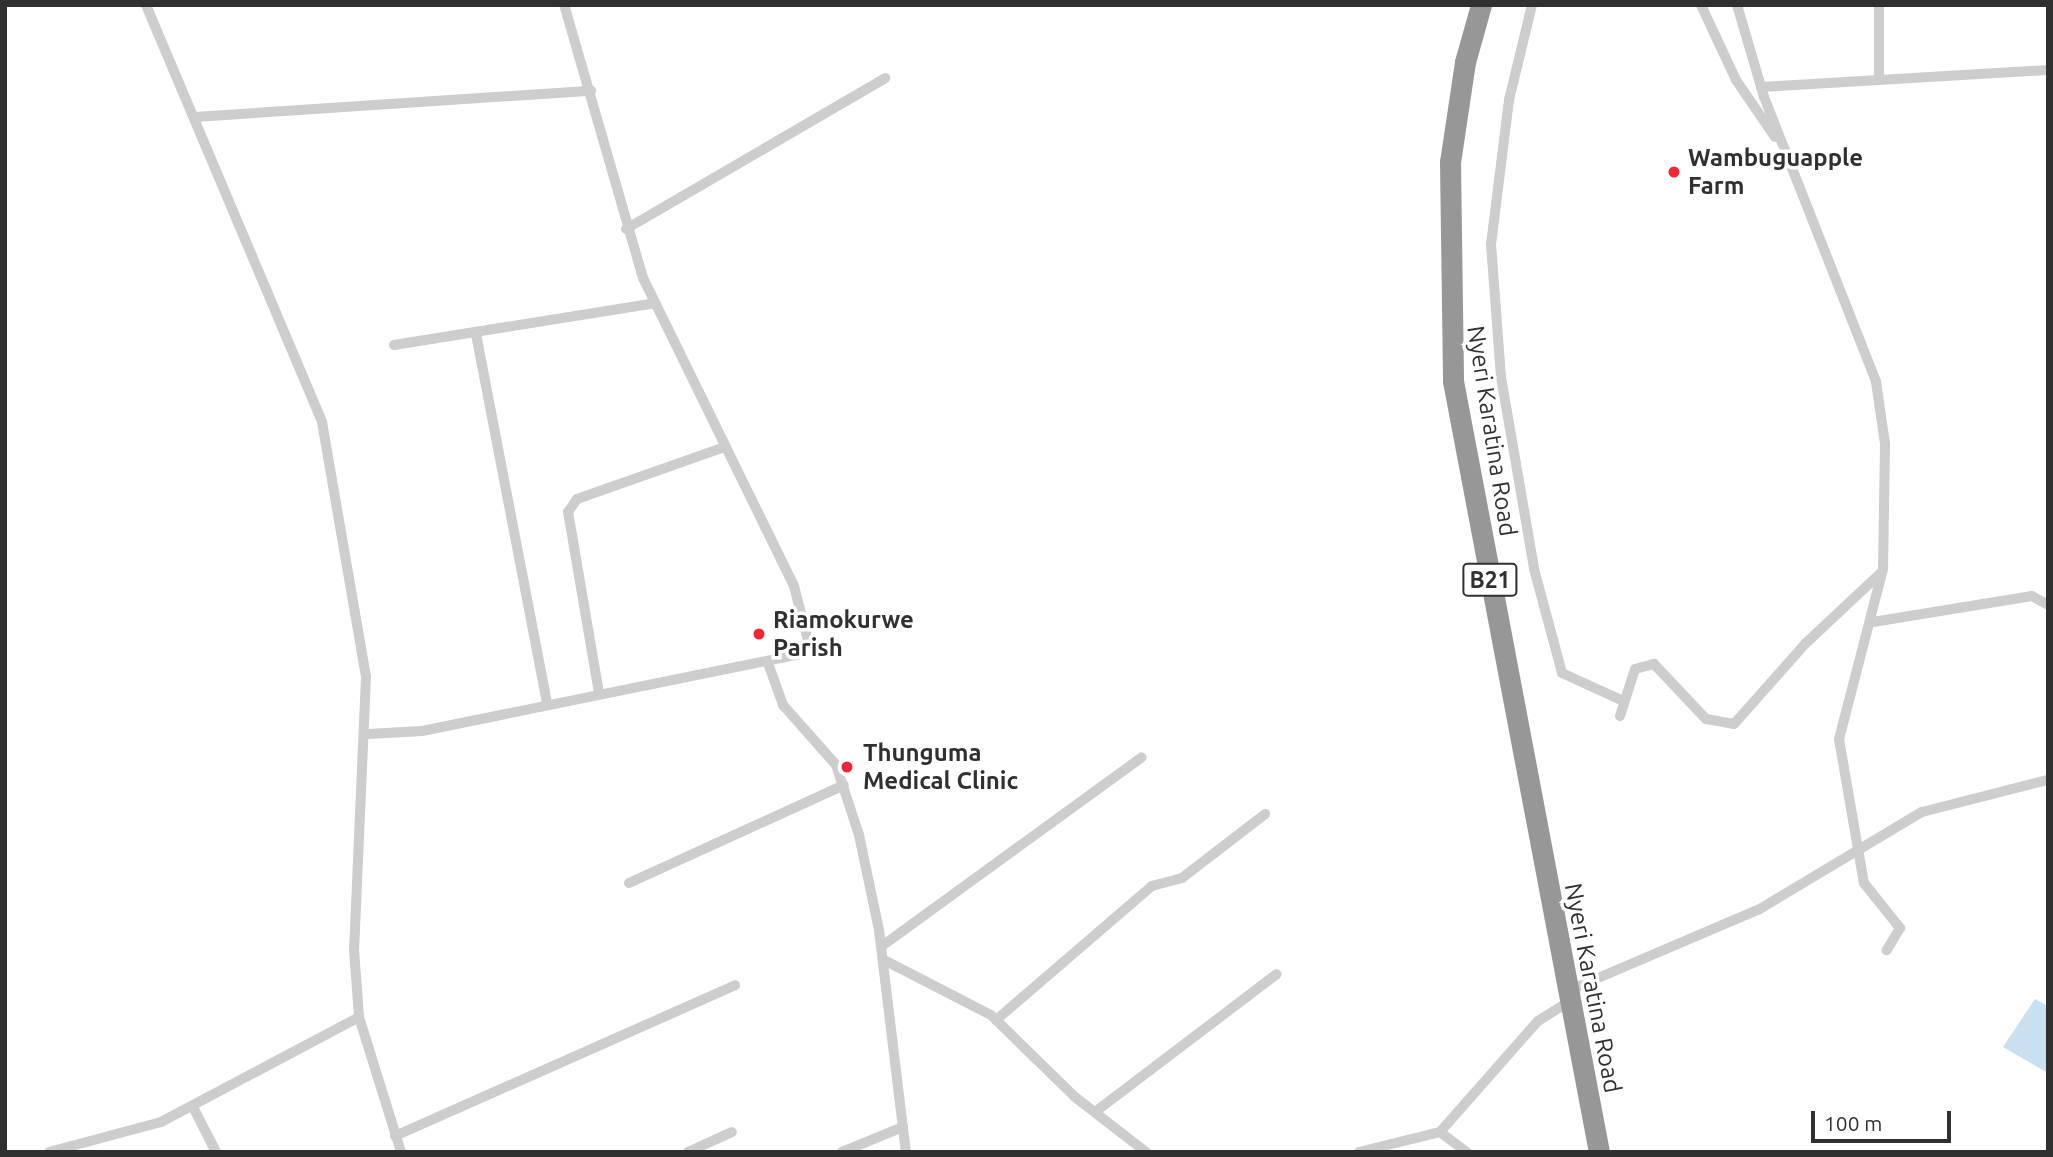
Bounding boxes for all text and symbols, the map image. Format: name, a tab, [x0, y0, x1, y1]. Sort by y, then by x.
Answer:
place label: Wambuguapple Farm	[1688, 144, 1863, 200]
marker: Wambuguapple Farm	[1666, 164, 1682, 180]
street label: Nyeri Karatina Road	[1461, 324, 1523, 538]
road number: B21	[1462, 560, 1518, 600]
place label: Riamokurwe Parish	[773, 606, 914, 662]
marker: Riamokurwe Parish	[751, 626, 767, 642]
place label: Thunguma Medical Clinic	[863, 739, 1018, 795]
marker: Thunguma Medical Clinic	[837, 757, 857, 777]
street label: Nyeri Karatina Road	[1559, 881, 1627, 1095]
scale bar	[1815, 1098, 1955, 1142]
text: 100 m	[1824, 1111, 1882, 1135]

